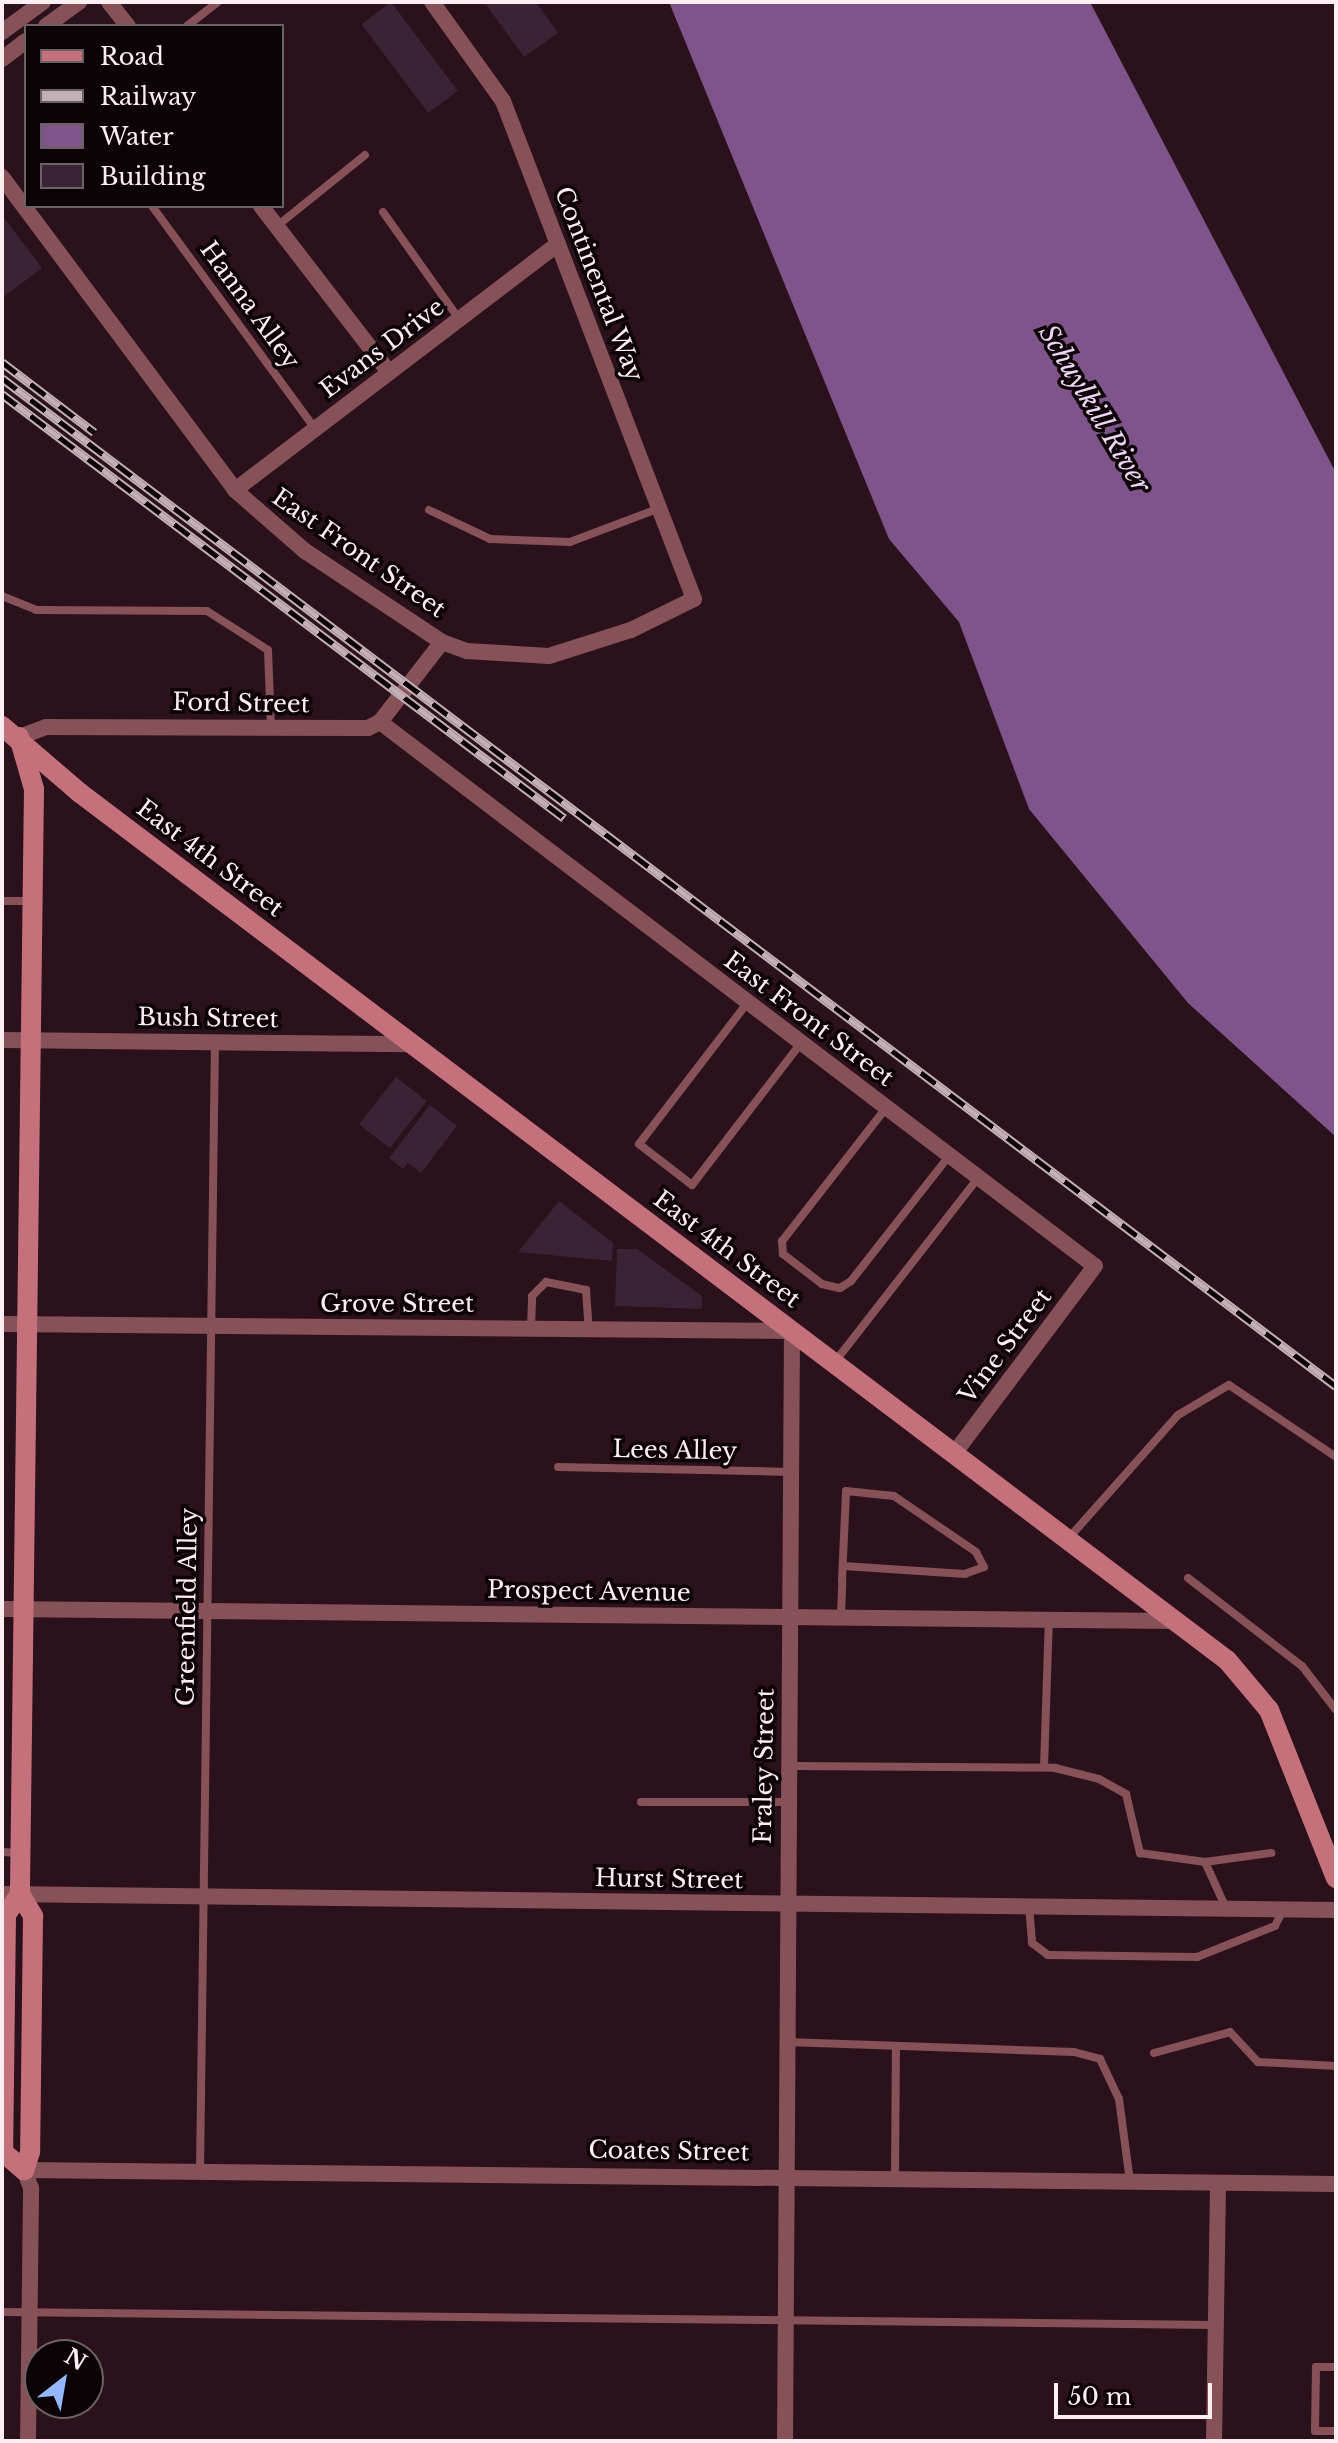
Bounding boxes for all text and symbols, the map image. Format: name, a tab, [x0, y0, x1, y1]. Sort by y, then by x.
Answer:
legend	[24, 24, 284, 208]
text: Road	[100, 42, 164, 71]
text: Railway	[100, 82, 196, 111]
text: Water	[100, 122, 174, 151]
text: Building	[100, 162, 206, 191]
street label: Continental Way	[548, 182, 650, 386]
street label: Hanna Alley	[194, 235, 306, 375]
street label: Evans Drive	[314, 292, 450, 404]
water label: Schuylkill River	[1031, 319, 1157, 499]
street label: East Front Street	[267, 482, 451, 624]
street label: Ford Street	[172, 687, 310, 719]
street label: East 4th Street	[131, 793, 289, 923]
street label: East Front Street	[718, 946, 900, 1092]
street label: Bush Street	[137, 1002, 279, 1034]
street label: East 4th Street	[648, 1184, 806, 1314]
street label: Vine Street	[953, 1283, 1057, 1409]
street label: Grove Street	[320, 1290, 474, 1318]
street label: Lees Alley	[612, 1435, 738, 1465]
street label: Greenfield Alley	[171, 1507, 203, 1707]
street label: Prospect Avenue	[487, 1575, 691, 1607]
street label: Fraley Street	[748, 1688, 780, 1844]
street label: Hurst Street	[595, 1863, 743, 1895]
street label: Coates Street	[588, 2135, 750, 2167]
north arrow	[24, 2339, 104, 2419]
text: N	[60, 2343, 91, 2377]
scale bar	[1058, 2367, 1216, 2417]
text: 50 m	[1068, 2382, 1131, 2411]

